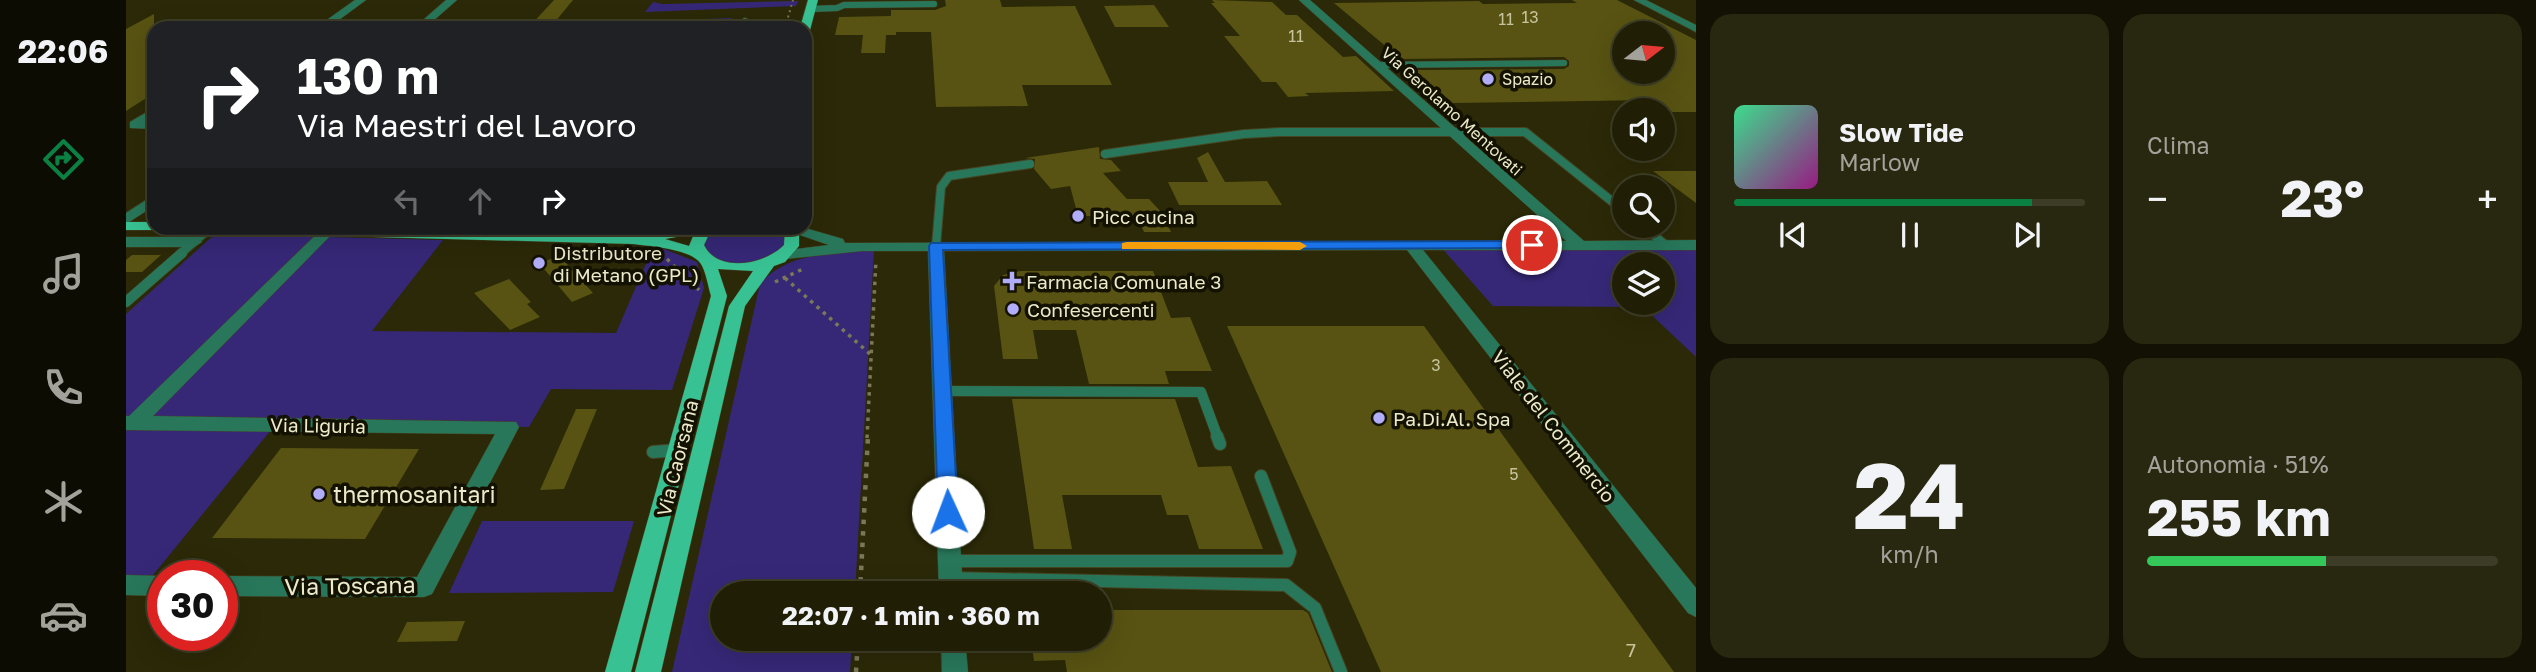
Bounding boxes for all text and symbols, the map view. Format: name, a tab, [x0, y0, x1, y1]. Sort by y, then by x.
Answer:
house number: 13	[1521, 7, 1539, 27]
house number: 11	[1498, 9, 1514, 29]
north arrow	[1612, 21, 1675, 84]
map controls	[1612, 21, 1675, 315]
house number: 11	[1288, 26, 1304, 46]
text: 22:06	[18, 32, 108, 70]
street label: Via Gerolamo Mentovati	[1377, 42, 1527, 180]
text: 130 m	[297, 46, 439, 105]
icon: right	[182, 49, 273, 140]
place label: Spazio	[1502, 69, 1553, 89]
marker: Spazio	[1480, 71, 1496, 87]
button: sound	[1612, 98, 1675, 161]
text: Via Maestri del Lavoro	[297, 106, 636, 144]
text: Slow Tide	[1839, 117, 1964, 148]
text: Clima	[2147, 131, 2210, 159]
icon: directions	[39, 135, 88, 184]
text: Marlow	[1839, 148, 1920, 176]
text: 23°	[2281, 166, 2364, 228]
button: search	[1612, 175, 1675, 238]
text: −	[2147, 176, 2168, 221]
text: +	[2477, 176, 2498, 221]
icon: left	[388, 182, 426, 220]
icon: ahead	[461, 182, 499, 220]
icon: right	[534, 182, 572, 220]
place label: Picc cucina	[1092, 205, 1195, 228]
marker: Picc cucina	[1070, 208, 1086, 224]
pin	[1502, 215, 1562, 275]
icon: previous	[1774, 216, 1812, 254]
icon: pause	[1891, 216, 1929, 254]
icon: next	[2008, 216, 2046, 254]
icon: arrive	[1513, 226, 1551, 264]
place label: Distributore di Metano (GPL)	[553, 241, 699, 286]
icon: music	[39, 249, 88, 298]
button: layers	[1612, 252, 1675, 315]
marker: Distributore di Metano (GPL)	[531, 255, 547, 271]
place label: Farmacia Comunale 3	[1026, 270, 1221, 293]
marker: Farmacia Comunale 3	[1004, 273, 1020, 289]
place label: Confesercenti	[1027, 298, 1155, 321]
marker: Confesercenti	[1005, 301, 1021, 317]
street label: Viale del Commercio	[1487, 345, 1621, 507]
house number: 3	[1431, 355, 1441, 375]
icon: phone	[39, 363, 88, 412]
street label: Via Caorsana	[651, 397, 703, 519]
place label: Pa.Di.Al. Spa	[1393, 407, 1510, 430]
marker: Pa.Di.Al. Spa	[1371, 410, 1387, 426]
street label: Via Liguria	[270, 413, 366, 437]
text: 24	[1853, 440, 1966, 549]
text: Autonomia · 51%	[2147, 450, 2329, 478]
house number: 5	[1509, 464, 1519, 484]
position arrow	[911, 475, 985, 549]
icon: climate	[39, 477, 88, 526]
place label: thermosanitari	[333, 480, 496, 508]
text: 255 km	[2147, 485, 2331, 547]
marker: thermosanitari	[311, 486, 327, 502]
text: km/h	[1880, 540, 1939, 568]
speed limit sign: 30	[147, 560, 238, 651]
street label: Via Toscana	[284, 570, 416, 600]
icon: car	[39, 591, 88, 640]
text: 22:07 · 1 min · 360 m	[782, 600, 1040, 631]
house number: 7	[1626, 638, 1636, 661]

